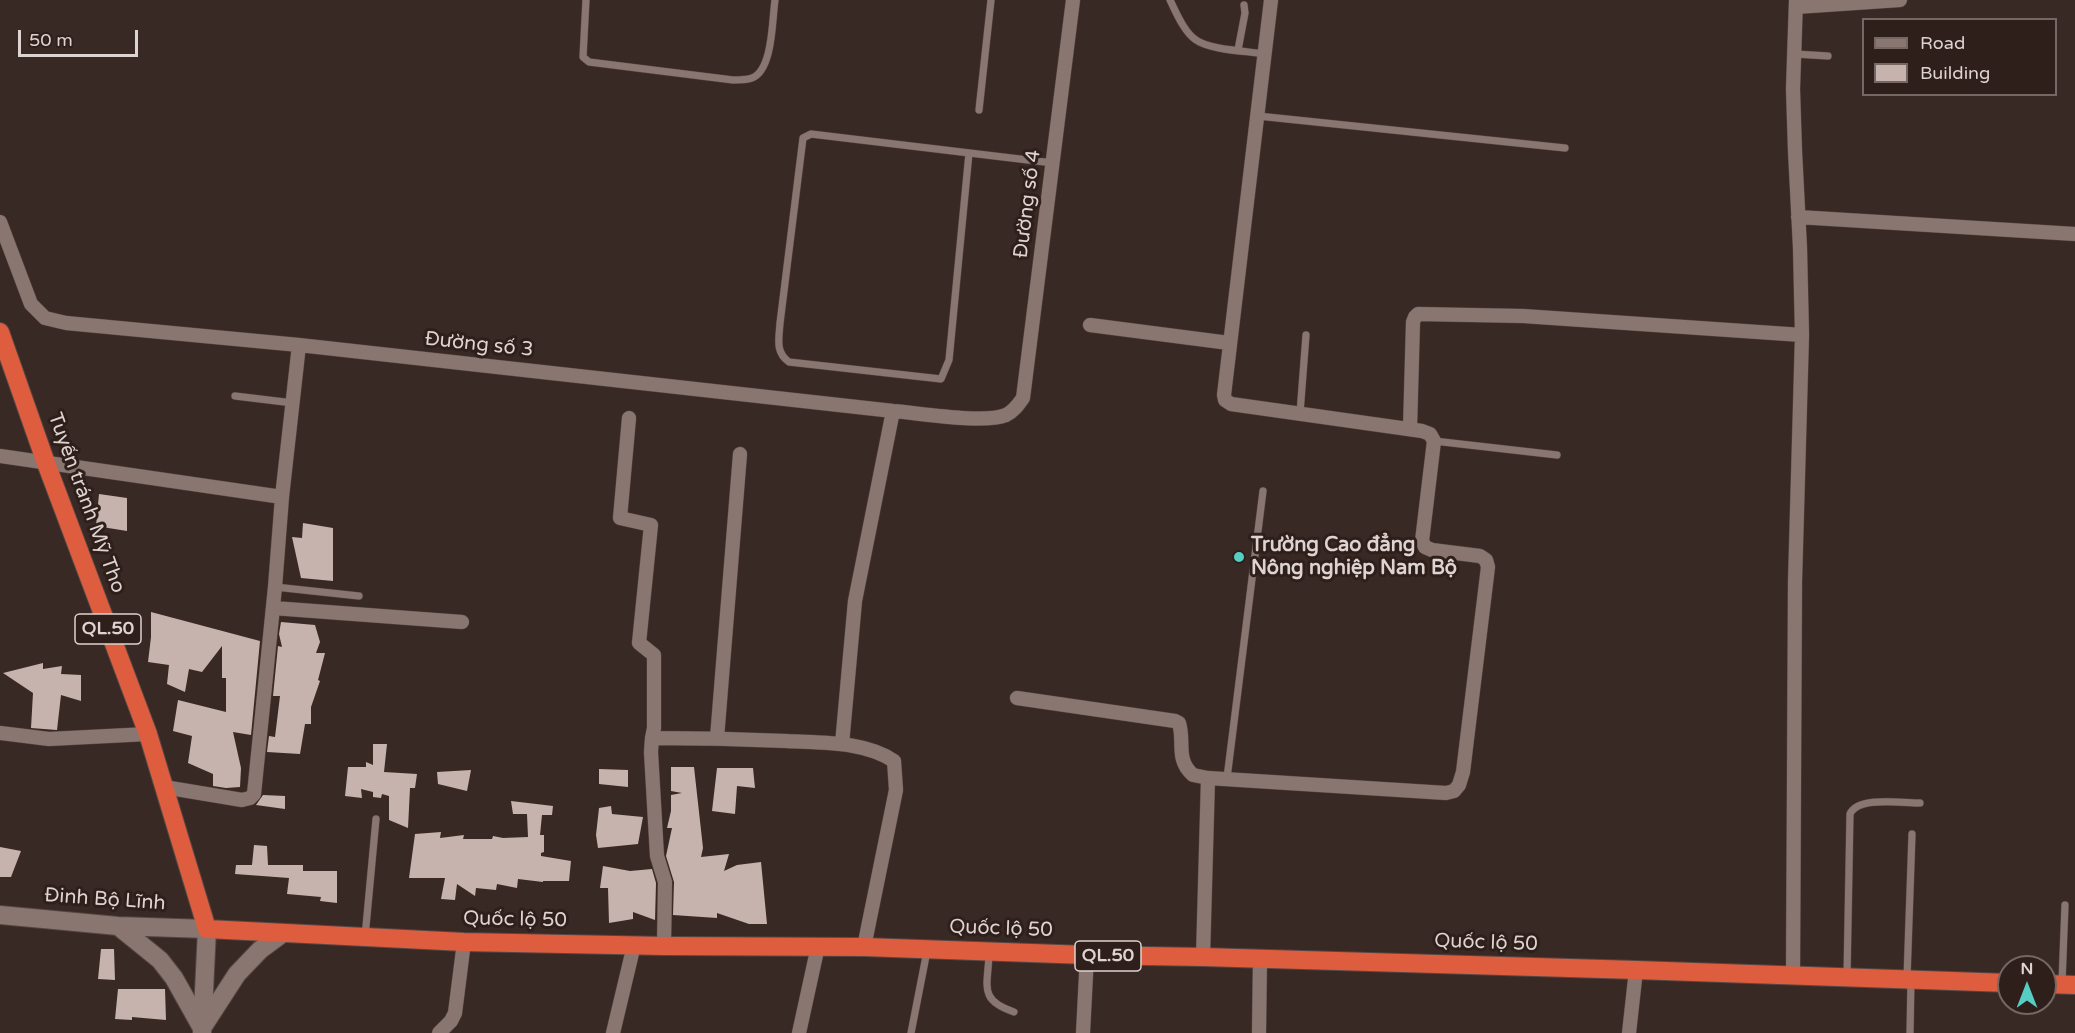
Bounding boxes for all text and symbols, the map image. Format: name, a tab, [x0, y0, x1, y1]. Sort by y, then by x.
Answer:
scale bar	[21, 18, 141, 56]
legend	[1862, 18, 2057, 96]
text: 50 m	[29, 29, 73, 51]
text: Road	[1920, 32, 1965, 54]
text: Building	[1920, 62, 1990, 84]
street label: Đường số 4	[1009, 148, 1047, 260]
street label: Đường số 3	[424, 327, 534, 363]
street label: Tuyến tránh Mỹ Tho	[42, 410, 130, 596]
place label: Trường Cao đẳng Nông nghiệp Nam Bộ	[1251, 534, 1457, 581]
marker: Trường Cao đẳng Nông nghiệp Nam Bộ	[1232, 550, 1246, 564]
road number: QL.50	[75, 614, 141, 644]
street label: Đinh Bộ Lĩnh	[44, 884, 166, 916]
street label: Quốc lộ 50	[463, 907, 567, 933]
street label: Quốc lộ 50	[949, 915, 1053, 943]
street label: Quốc lộ 50	[1434, 929, 1538, 957]
road number: QL.50	[1075, 941, 1141, 971]
north arrow	[1997, 955, 2057, 1015]
text: N	[2021, 959, 2033, 979]

